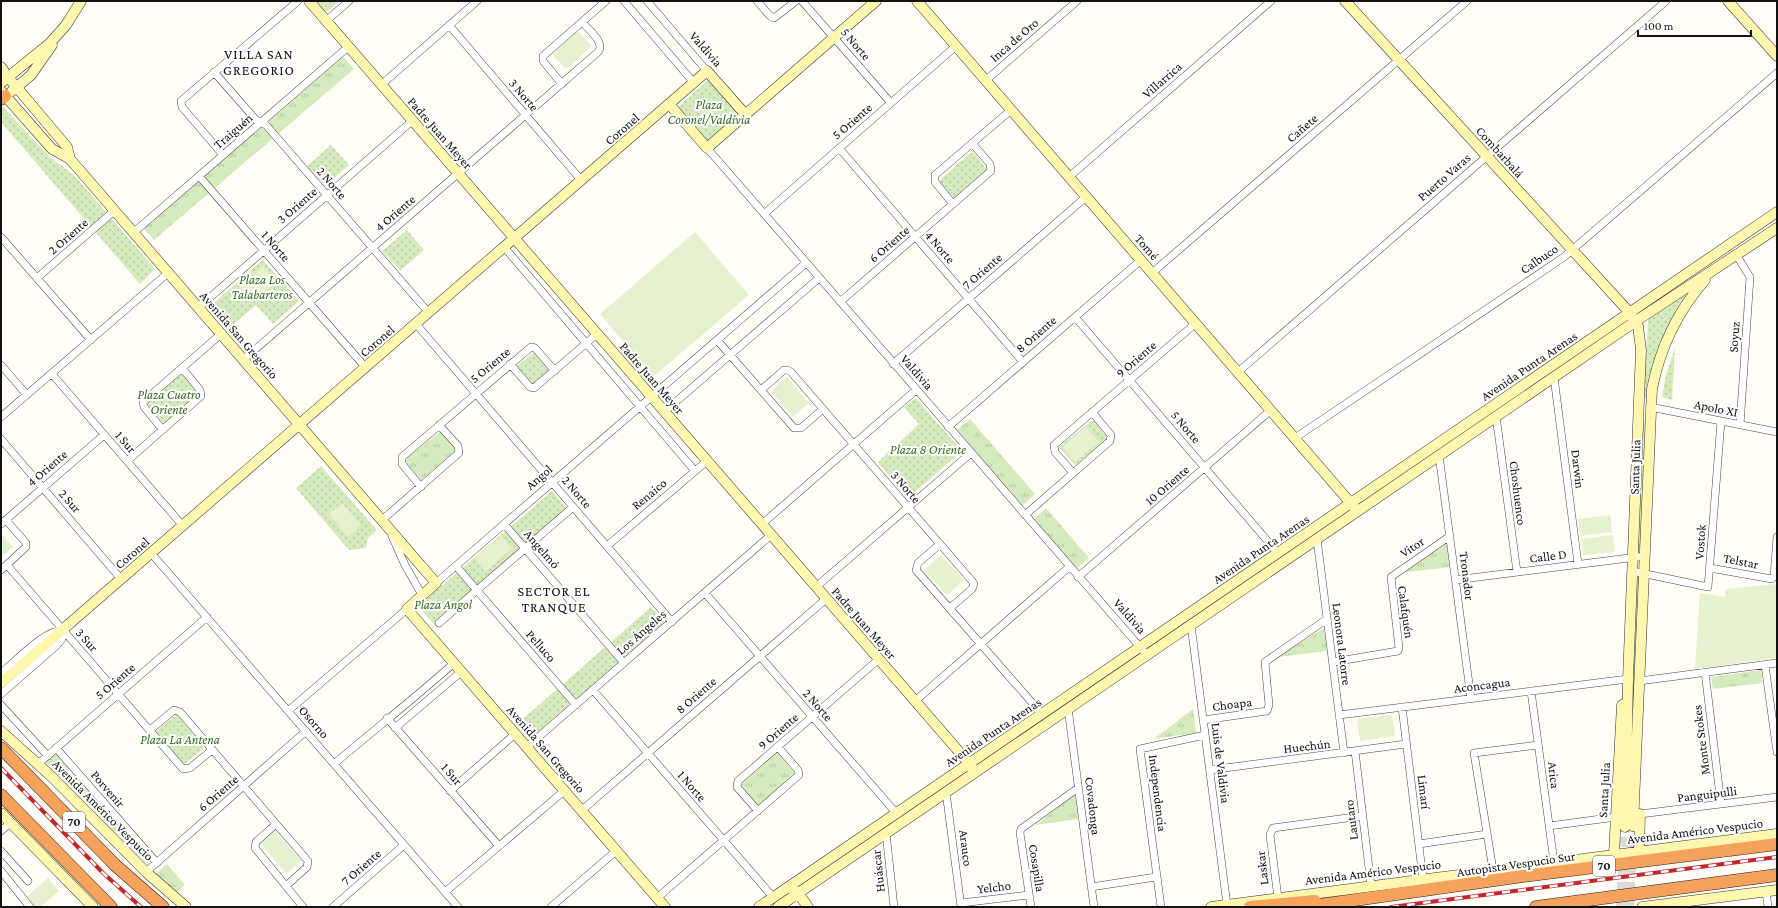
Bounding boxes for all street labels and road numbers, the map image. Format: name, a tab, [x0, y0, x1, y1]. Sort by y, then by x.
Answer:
street label: Inca de Oro	[987, 15, 1041, 65]
street label: 5 Norte	[838, 25, 874, 63]
street label: Valdivia	[687, 28, 725, 70]
street label: Villarrica	[1139, 59, 1185, 101]
street label: 3 Norte	[506, 76, 542, 115]
street label: Padre Juan Meyer	[405, 94, 476, 172]
street label: 5 Oriente	[829, 99, 875, 142]
street label: Traiguén	[210, 110, 256, 152]
street label: Coronel	[602, 110, 643, 148]
street label: Cañete	[1283, 110, 1321, 146]
street label: Combarbalá	[1473, 123, 1527, 181]
street label: Puerto Varas	[1414, 150, 1474, 204]
street label: 2 Norte	[314, 164, 350, 203]
street label: 3 Oriente	[274, 183, 320, 226]
street label: 4 Oriente	[372, 191, 418, 235]
street label: 2 Oriente	[45, 214, 91, 257]
street label: 6 Oriente	[866, 222, 912, 266]
street label: 1 Norte	[258, 227, 294, 265]
street label: 4 Norte	[922, 228, 958, 267]
street label: Tomé	[1132, 231, 1162, 263]
street label: Calbuco	[1517, 241, 1561, 277]
street label: 7 Oriente	[959, 249, 1005, 292]
street label: Avenida San Gregorio	[197, 288, 281, 382]
street label: 8 Oriente	[1013, 312, 1060, 356]
street label: Soyuz	[1725, 321, 1743, 353]
street label: Coronel	[357, 322, 398, 360]
street label: Avenida Punta Arenas	[1478, 328, 1580, 404]
street label: 9 Oriente	[1113, 337, 1159, 381]
street label: Padre Juan Meyer	[617, 339, 688, 417]
street label: 5 Oriente	[467, 344, 513, 386]
street label: Valdivia	[898, 351, 936, 393]
street label: Apolo XI	[1693, 396, 1739, 420]
street label: 5 Norte	[1168, 408, 1204, 446]
street label: 1 Sur	[112, 428, 140, 456]
street label: Santa Julia	[1627, 439, 1643, 495]
street label: 4 Oriente	[24, 446, 70, 490]
street label: Darwin	[1568, 449, 1588, 489]
street label: Choshuenco	[1507, 460, 1529, 526]
street label: Angol	[523, 461, 556, 493]
street label: 10 Oriente	[1142, 462, 1192, 508]
street label: 3 Norte	[888, 468, 924, 507]
street label: 2 Norte	[559, 473, 595, 512]
street label: Renaico	[628, 475, 670, 513]
street label: 2 Sur	[56, 486, 85, 516]
street label: Avenida Punta Arenas	[1210, 511, 1312, 587]
street label: Vostok	[1691, 523, 1709, 560]
street label: Angelmó	[521, 526, 563, 572]
street label: Vitor	[1397, 533, 1427, 560]
street label: Coronel	[112, 534, 153, 572]
street label: Calle D	[1529, 546, 1567, 566]
street label: Telstar	[1722, 550, 1760, 572]
street label: Tronador	[1457, 551, 1477, 601]
street label: Padre Juan Meyer	[829, 584, 900, 662]
street label: Calafquén	[1395, 585, 1417, 639]
street label: Valdivia	[1111, 595, 1149, 637]
street label: Leonora Latorre	[1330, 602, 1355, 686]
street label: Los Ángeles	[613, 606, 669, 658]
street label: 3 Sur	[73, 625, 102, 655]
street label: Pelluco	[523, 627, 559, 665]
street label: 5 Oriente	[92, 659, 138, 702]
street label: 8 Oriente	[673, 673, 720, 717]
street label: Aconcagua	[1453, 674, 1511, 696]
street label: 2 Norte	[800, 686, 836, 725]
street label: Avenida Punta Arenas	[942, 694, 1044, 770]
street label: Choapa	[1211, 694, 1253, 714]
street label: Avenida San Gregorio	[504, 702, 588, 796]
street label: Osorno	[296, 703, 332, 741]
street label: Monte Stokes	[1689, 704, 1713, 776]
street label: 9 Oriente	[755, 709, 801, 753]
street label: Luis de Valdivia	[1209, 722, 1233, 804]
street label: Huechún	[1283, 736, 1331, 756]
street label: Independencia	[1146, 754, 1170, 832]
street label: Avenida Américo Vespucio	[49, 756, 157, 864]
street label: 1 Sur	[438, 760, 466, 788]
street label: Arica	[1545, 761, 1563, 789]
street label: Santa Julia	[1595, 762, 1613, 818]
street label: Porvenir	[88, 767, 128, 811]
street label: 1 Norte	[674, 767, 710, 805]
street label: 6 Oriente	[195, 771, 241, 815]
street label: Limarí	[1414, 774, 1434, 811]
street label: Covadonga	[1082, 776, 1104, 836]
street label: Panguipulli	[1676, 783, 1738, 805]
street label: Lautaro	[1341, 799, 1361, 841]
road number: 70	[63, 812, 85, 832]
street label: Avenida Américo Vespucio	[1626, 815, 1764, 847]
street label: Arauco	[956, 829, 976, 867]
street label: Cosapilla	[1026, 843, 1048, 893]
street label: 7 Oriente	[338, 845, 384, 888]
street label: Autopista Vespucio Sur	[1456, 848, 1577, 880]
street label: Huáscar	[868, 849, 888, 893]
street label: Laskar	[1252, 850, 1272, 886]
street label: Avenida Américo Vespucio	[1304, 856, 1442, 888]
road number: 70	[1593, 856, 1615, 876]
street label: Yelcho	[976, 877, 1012, 897]

